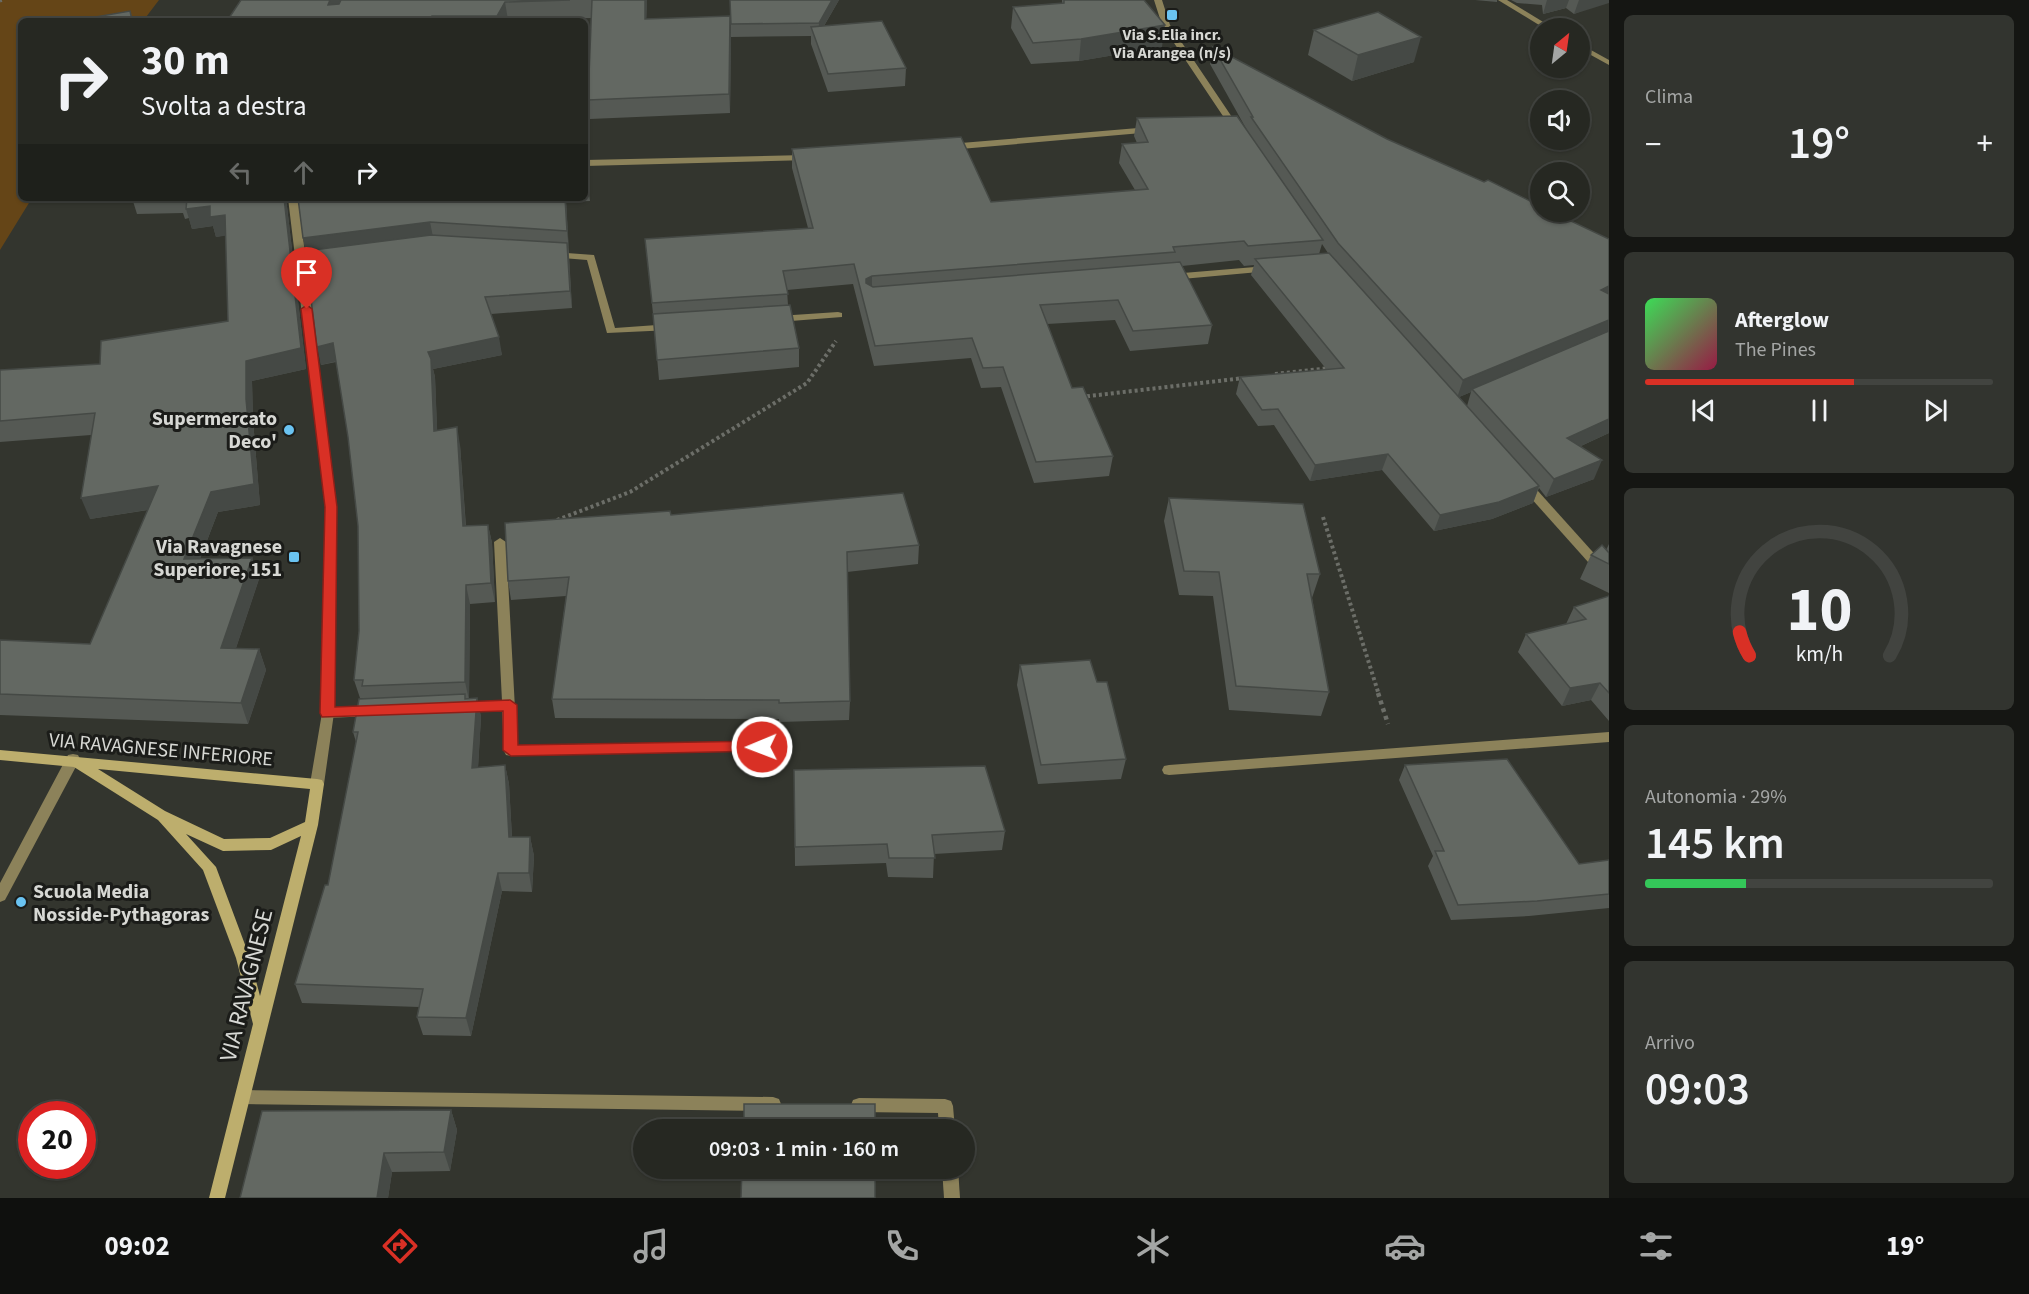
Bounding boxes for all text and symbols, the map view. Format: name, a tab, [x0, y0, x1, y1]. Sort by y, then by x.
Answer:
marker: Via S.Elia incr. Via Arangea (n/s)	[1165, 8, 1179, 22]
north arrow	[1530, 18, 1590, 78]
map controls	[1530, 18, 1590, 222]
place label: Via S.Elia incr. Via Arangea (n/s)	[1112, 24, 1231, 64]
text: 30 m	[141, 31, 230, 91]
icon: right	[42, 42, 120, 120]
text: Clima	[1645, 83, 1693, 111]
text: Svolta a destra	[141, 87, 307, 126]
button: sound	[1530, 90, 1590, 150]
text: 19°	[1788, 112, 1850, 176]
text: −	[1645, 121, 1661, 168]
text: +	[1977, 121, 1993, 168]
icon: left	[224, 156, 257, 189]
icon: ahead	[287, 156, 320, 189]
icon: right	[350, 156, 383, 189]
button: search	[1530, 162, 1590, 222]
pin	[281, 247, 332, 309]
icon: arrive	[290, 256, 323, 289]
text: Afterglow	[1735, 304, 1829, 336]
text: The Pines	[1735, 336, 1816, 364]
icon: previous	[1687, 394, 1720, 427]
icon: pause	[1803, 394, 1836, 427]
icon: next	[1919, 394, 1952, 427]
place label: Supermercato Deco'	[152, 405, 277, 456]
marker: Supermercato Deco'	[282, 423, 296, 437]
place label: Via Ravagnese Superiore, 151	[153, 533, 282, 584]
marker: Via Ravagnese Superiore, 151	[287, 550, 301, 564]
text: 10	[1786, 566, 1852, 655]
text: km/h	[1795, 639, 1843, 670]
position arrow	[730, 715, 794, 779]
street label: VIA RAVAGNESE INFERIORE	[48, 726, 274, 774]
text: Autonomia · 29%	[1645, 783, 1787, 811]
text: 145 km	[1645, 812, 1785, 876]
place label: Scuola Media Nosside-Pythagoras	[33, 878, 210, 929]
marker: Scuola Media Nosside-Pythagoras	[14, 895, 28, 909]
street label: VIA RAVAGNESE	[211, 905, 282, 1065]
text: Arrivo	[1645, 1029, 1695, 1057]
text: 09:03	[1645, 1058, 1750, 1122]
speed limit sign: 20	[18, 1101, 96, 1179]
text: 09:03 · 1 min · 160 m	[709, 1133, 899, 1165]
icon: directions	[379, 1225, 421, 1267]
icon: music	[630, 1225, 672, 1267]
icon: phone	[881, 1225, 923, 1267]
icon: climate	[1132, 1225, 1174, 1267]
icon: car	[1384, 1225, 1426, 1267]
icon: filters	[1635, 1225, 1677, 1267]
text: 09:02	[105, 1227, 170, 1266]
text: 19°	[1886, 1227, 1924, 1266]

